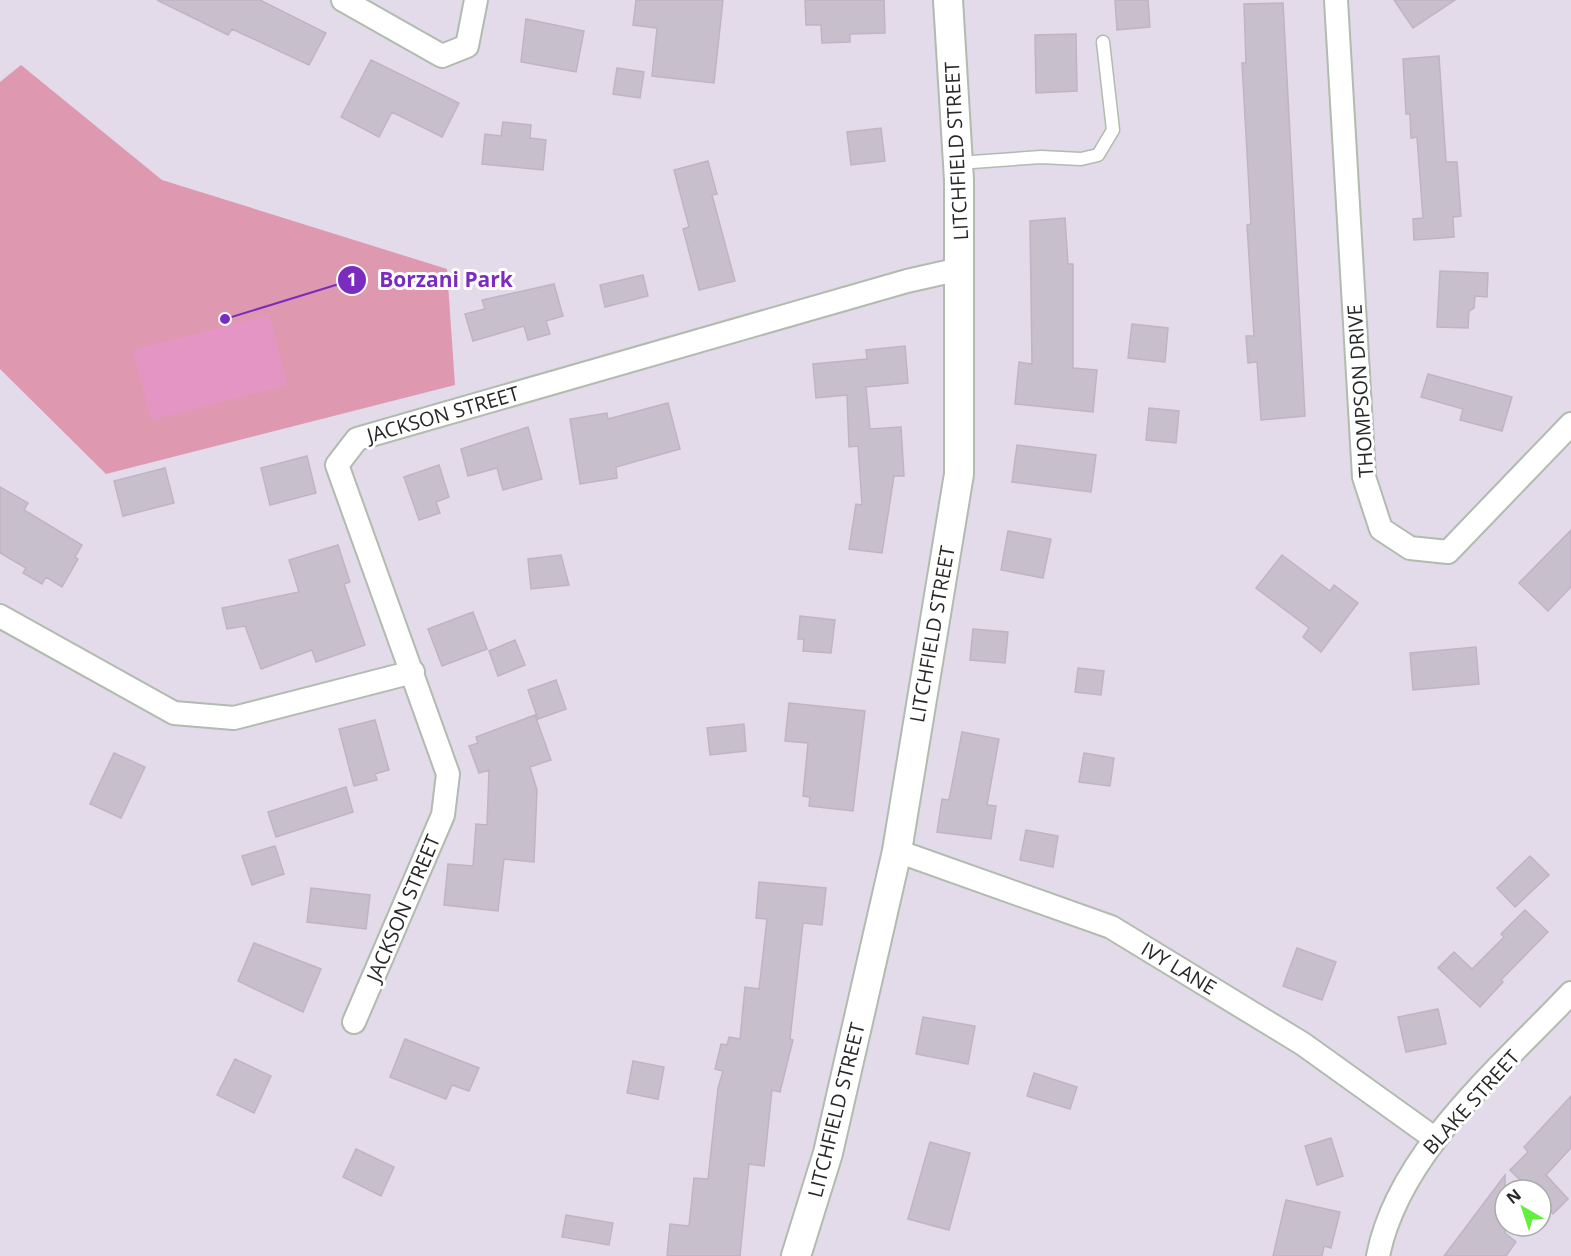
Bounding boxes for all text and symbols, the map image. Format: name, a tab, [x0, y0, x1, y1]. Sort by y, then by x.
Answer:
street label: LITCHFIELD STREET	[938, 61, 974, 241]
callout: Borzani Park	[337, 260, 525, 299]
text: Borzani Park	[379, 265, 514, 293]
text: 1	[347, 267, 357, 291]
street label: THOMPSON DRIVE	[1340, 303, 1380, 479]
street label: JACKSON STREET	[362, 379, 522, 449]
street label: LITCHFIELD STREET	[903, 543, 961, 725]
street label: JACKSON STREET	[359, 830, 446, 987]
street label: IVY LANE	[1136, 935, 1222, 1001]
street label: LITCHFIELD STREET	[801, 1020, 871, 1200]
street label: BLAKE STREET	[1417, 1044, 1525, 1160]
north arrow	[1493, 1178, 1553, 1238]
text: N	[1502, 1184, 1526, 1209]

